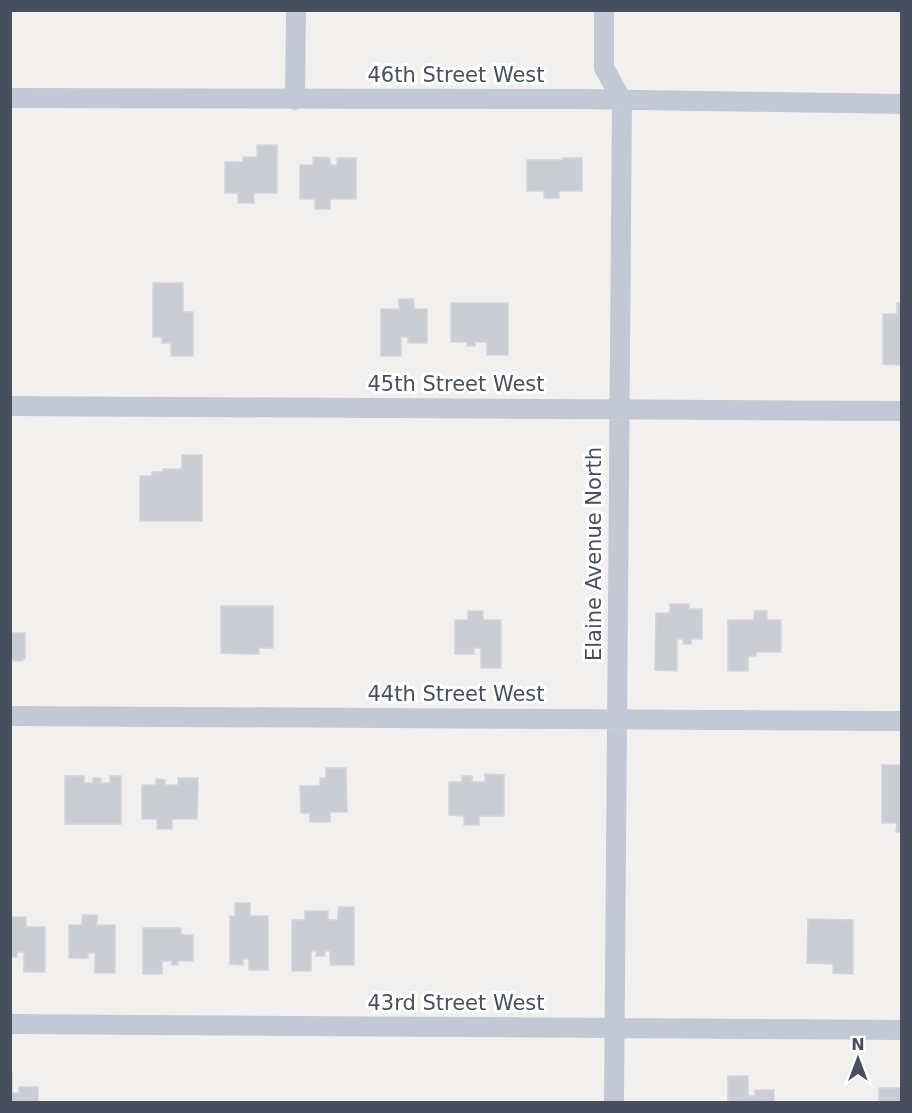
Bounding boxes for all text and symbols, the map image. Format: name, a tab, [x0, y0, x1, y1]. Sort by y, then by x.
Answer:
street label: 46th Street West	[367, 63, 545, 87]
street label: 45th Street West	[367, 372, 545, 396]
street label: Elaine Avenue North	[582, 447, 606, 661]
street label: 44th Street West	[367, 682, 545, 706]
street label: 43rd Street West	[367, 991, 545, 1015]
north arrow	[828, 1029, 888, 1089]
text: N	[851, 1035, 865, 1054]

